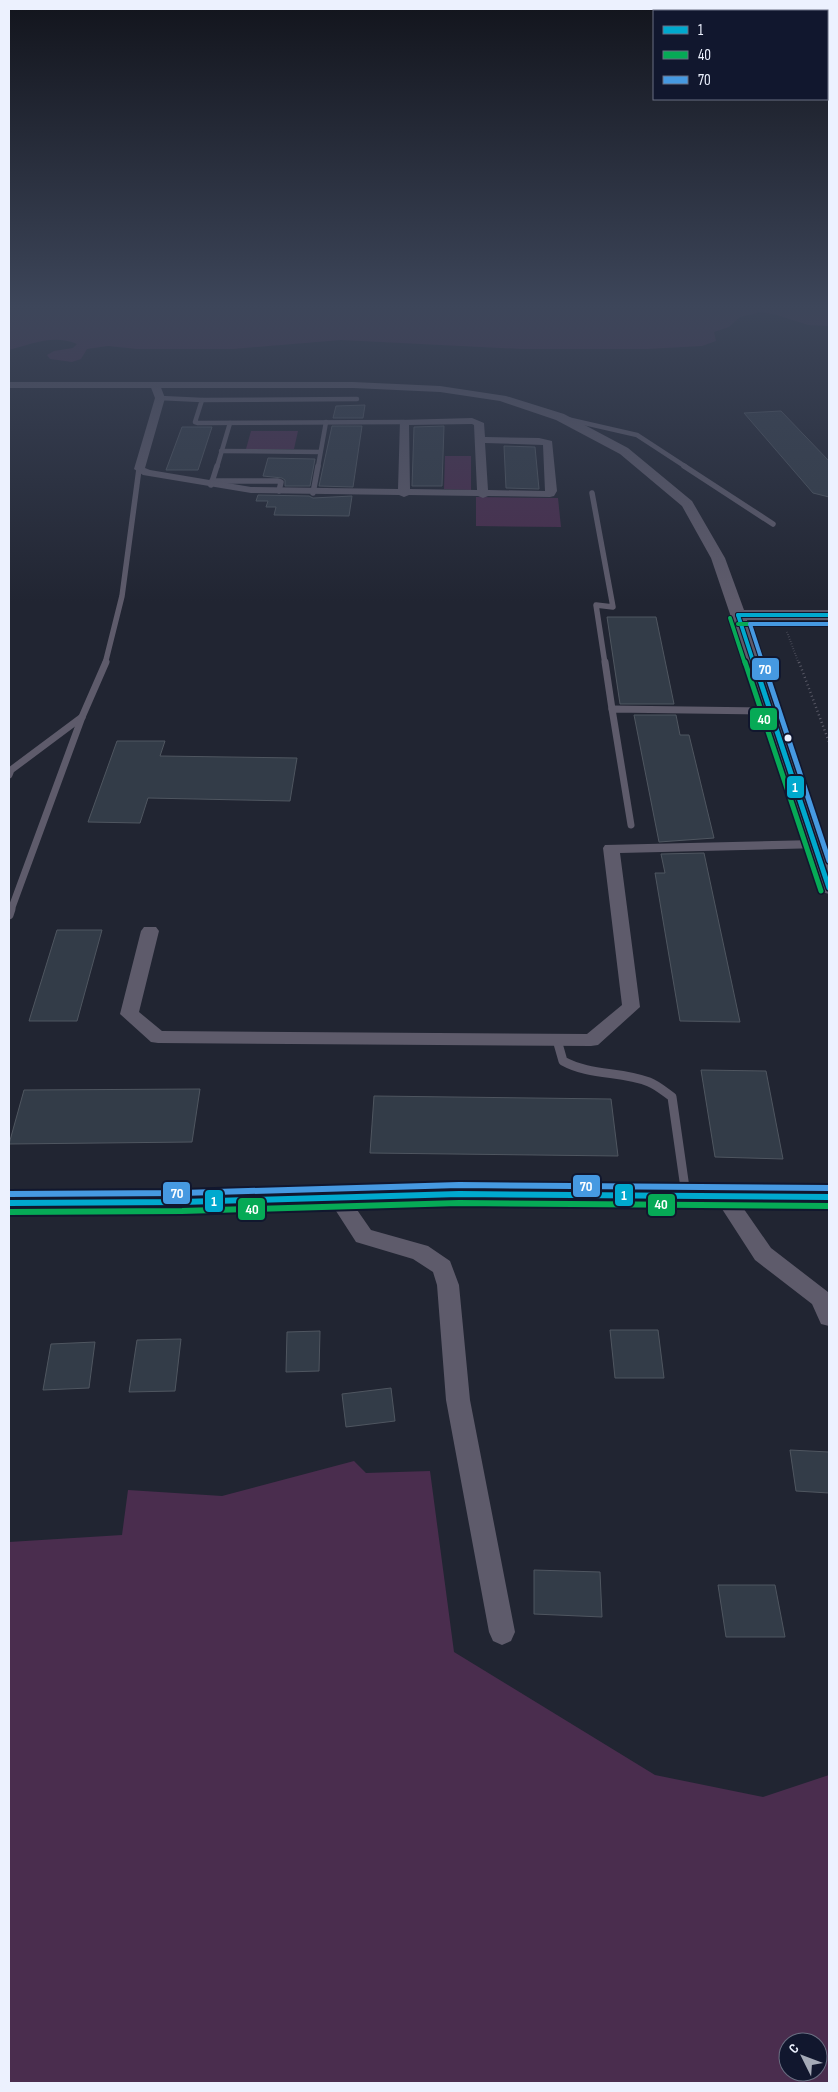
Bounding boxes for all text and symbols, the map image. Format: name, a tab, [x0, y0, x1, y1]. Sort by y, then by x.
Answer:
legend	[653, 10, 828, 100]
text: 1	[698, 21, 704, 40]
text: 40	[698, 46, 711, 65]
text: 70	[698, 71, 711, 90]
line badge: 70	[751, 657, 780, 681]
text: 70	[759, 661, 772, 678]
line badge: 40	[749, 707, 778, 731]
text: 40	[757, 711, 771, 728]
unlabelled marker	[783, 733, 793, 743]
line badge: 1	[786, 775, 805, 799]
text: 1	[792, 779, 798, 796]
line badge: 70	[572, 1174, 601, 1198]
text: 70	[580, 1178, 593, 1195]
line badge: 70	[162, 1181, 191, 1205]
line badge: 1	[614, 1183, 634, 1207]
text: 70	[171, 1185, 184, 1202]
text: 1	[621, 1187, 627, 1204]
line badge: 1	[204, 1189, 224, 1213]
text: 1	[211, 1193, 217, 1210]
line badge: 40	[647, 1193, 676, 1217]
text: 40	[654, 1196, 668, 1213]
line badge: 40	[237, 1197, 266, 1221]
text: 40	[245, 1201, 259, 1218]
north arrow	[778, 2032, 828, 2082]
text: С	[785, 2040, 802, 2057]

